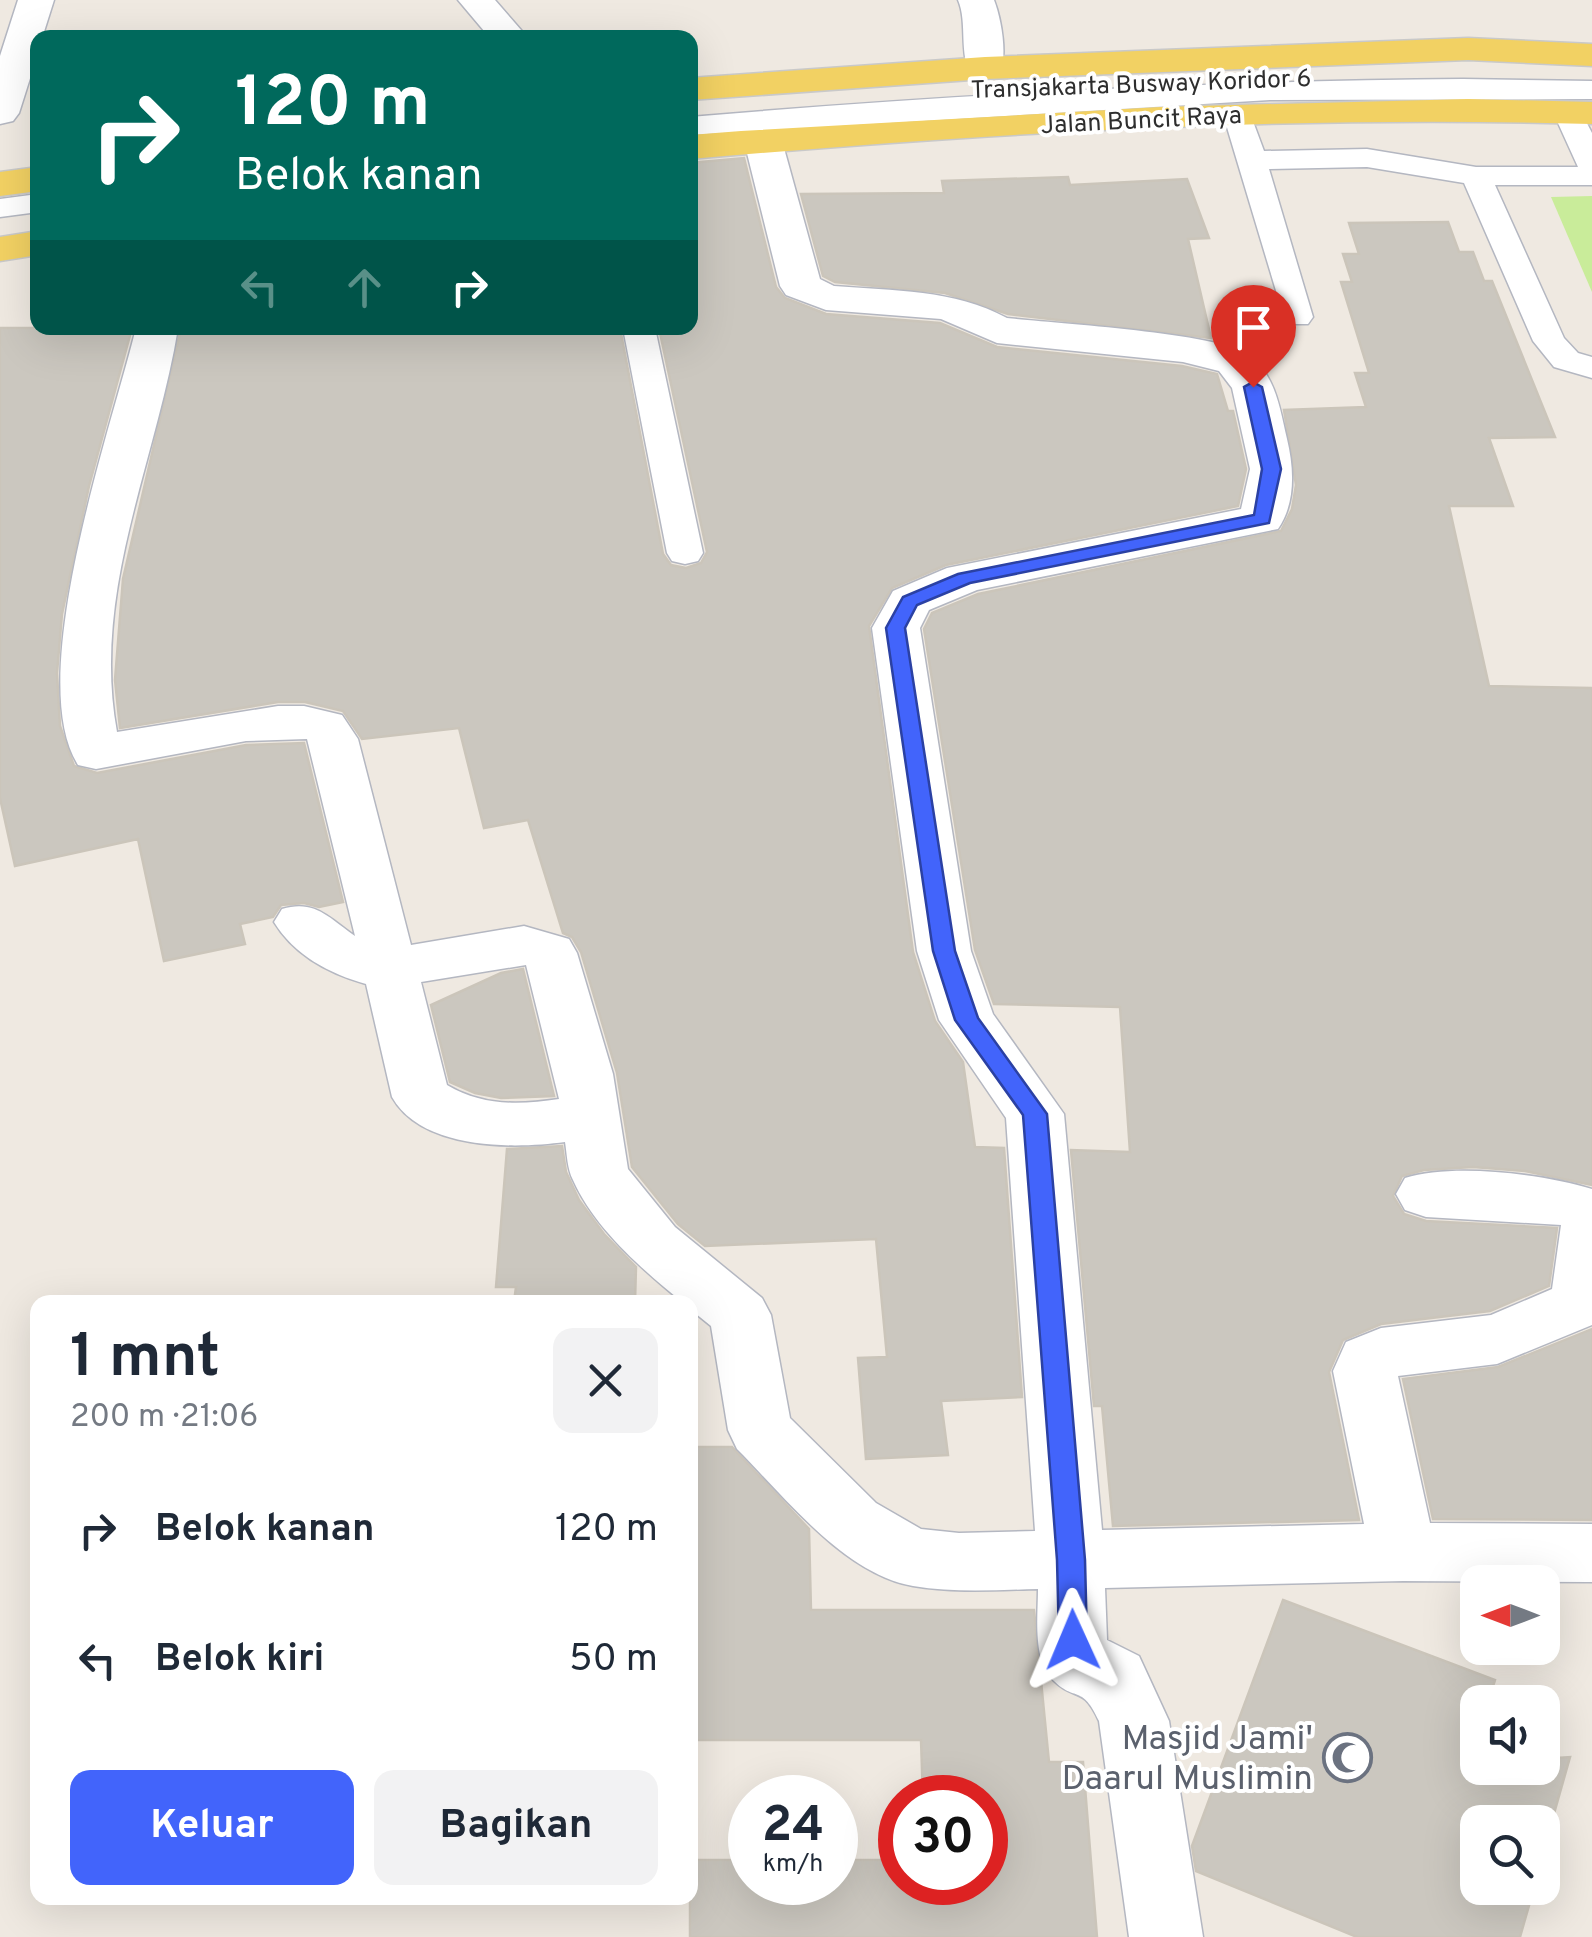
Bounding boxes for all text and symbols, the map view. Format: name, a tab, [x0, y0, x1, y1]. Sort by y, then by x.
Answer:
text: 120 m	[235, 62, 431, 151]
street label: Transjakarta Busway Koridor 6	[970, 64, 1312, 108]
icon: right	[70, 70, 200, 200]
street label: Jalan Buncit Raya	[1040, 101, 1243, 143]
text: Belok kanan	[235, 149, 483, 206]
icon: left	[232, 260, 287, 315]
icon: ahead	[337, 260, 392, 315]
icon: right	[442, 260, 497, 315]
pin	[1211, 285, 1296, 388]
icon: arrive	[1226, 300, 1281, 355]
text: 1 mnt	[70, 1322, 220, 1398]
button: close	[553, 1328, 658, 1433]
text: 200 m · 21:06	[70, 1398, 258, 1438]
icon: right	[70, 1503, 125, 1558]
text: Belok kanan	[155, 1506, 374, 1555]
text: 120 m	[555, 1506, 658, 1555]
north arrow	[1460, 1565, 1560, 1665]
map controls	[1460, 1565, 1560, 1905]
position arrow	[1021, 1588, 1125, 1692]
icon: left	[70, 1633, 125, 1688]
text: Belok kiri	[155, 1636, 324, 1685]
text: 50 m	[569, 1636, 658, 1685]
button: sound	[1460, 1685, 1560, 1785]
place label: Masjid Jami' Daarul Muslimin	[1061, 1718, 1313, 1802]
mosque icon: Masjid Jami' Daarul Muslimin	[1322, 1731, 1374, 1783]
button: Keluar	[70, 1770, 354, 1885]
button: Bagikan	[374, 1770, 658, 1885]
speed limit sign: 30	[878, 1775, 1008, 1905]
text: 24	[762, 1796, 824, 1859]
button: search	[1460, 1805, 1560, 1905]
text: km/h	[763, 1849, 823, 1881]

